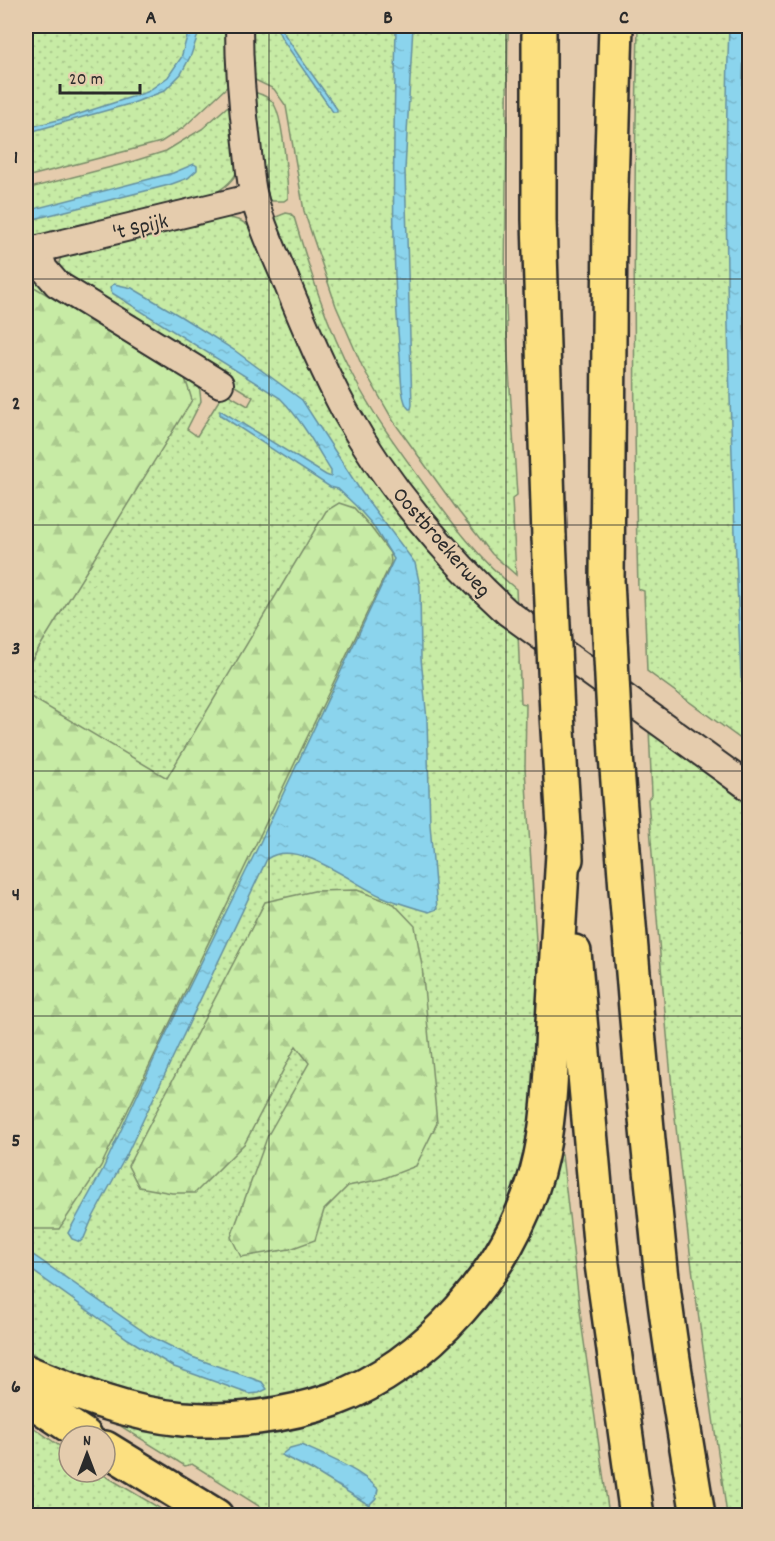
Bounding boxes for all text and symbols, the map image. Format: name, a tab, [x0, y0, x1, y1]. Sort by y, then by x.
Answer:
text: A	[146, 5, 157, 33]
text: B	[383, 5, 393, 33]
text: C	[619, 5, 629, 33]
scale bar	[60, 57, 140, 95]
text: 20 m	[69, 68, 103, 93]
text: 1	[14, 145, 18, 173]
street label: 't Spijk	[110, 207, 172, 250]
text: 2	[12, 391, 20, 419]
street label: Oostbroekerweg	[384, 481, 497, 605]
text: 3	[12, 636, 20, 664]
text: 4	[12, 882, 20, 910]
text: 5	[11, 1128, 21, 1156]
text: 6	[11, 1374, 21, 1402]
north arrow	[57, 1424, 117, 1484]
text: N	[83, 1430, 91, 1453]

